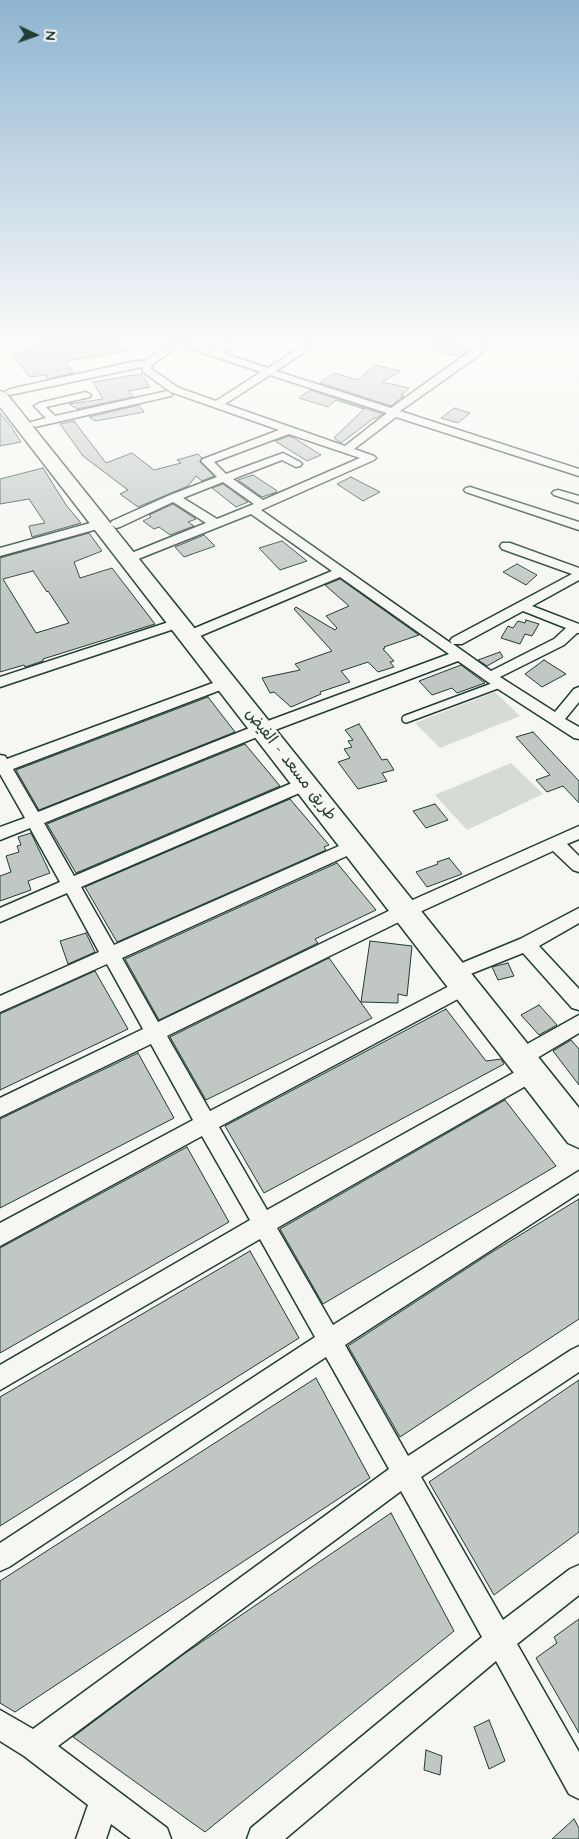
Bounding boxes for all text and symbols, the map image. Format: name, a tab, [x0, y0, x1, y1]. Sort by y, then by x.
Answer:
north arrow	[10, 10, 60, 60]
text: N	[40, 31, 60, 41]
street label: طريق مسعد - الفيض	[240, 705, 340, 825]

